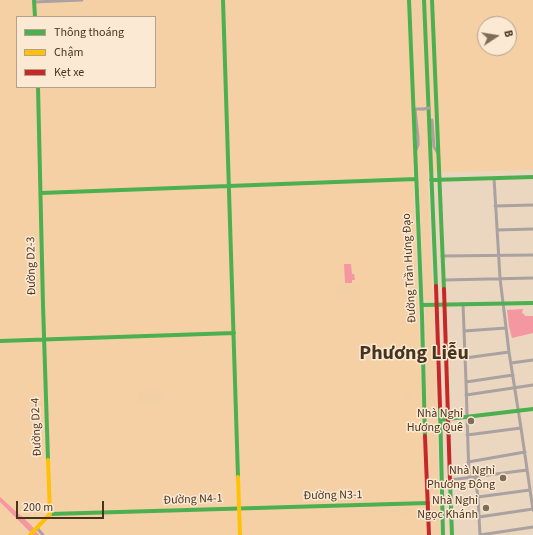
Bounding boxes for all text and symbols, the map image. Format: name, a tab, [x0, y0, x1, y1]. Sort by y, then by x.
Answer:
legend	[16, 16, 156, 88]
north arrow	[477, 16, 517, 56]
text: Thông thoáng	[54, 24, 124, 41]
text: B	[500, 29, 516, 38]
text: Chậm	[54, 44, 83, 61]
text: Kẹt xe	[54, 64, 84, 81]
street label: Đường Trần Hưng Đạo	[400, 213, 420, 323]
street label: Đường D2-3	[24, 237, 40, 295]
district label: Phương Liễu	[359, 343, 469, 367]
street label: Đường D2-4	[29, 397, 45, 457]
place label: Nhà Nghỉ Hương Quê	[407, 407, 463, 435]
marker: Nhà Nghỉ Hương Quê	[466, 416, 476, 426]
place label: Nhà Nghỉ Phương Đông	[427, 464, 495, 492]
marker: Nhà Nghỉ Phương Đông	[498, 473, 508, 483]
street label: Đường N3-1	[303, 488, 363, 504]
street label: Đường N4-1	[163, 492, 223, 508]
scale bar	[18, 493, 106, 519]
place label: Nhà Nghỉ Ngọc Khánh	[417, 494, 478, 522]
text: 200 m	[23, 499, 53, 516]
marker: Nhà Nghỉ Ngọc Khánh	[481, 503, 491, 513]

